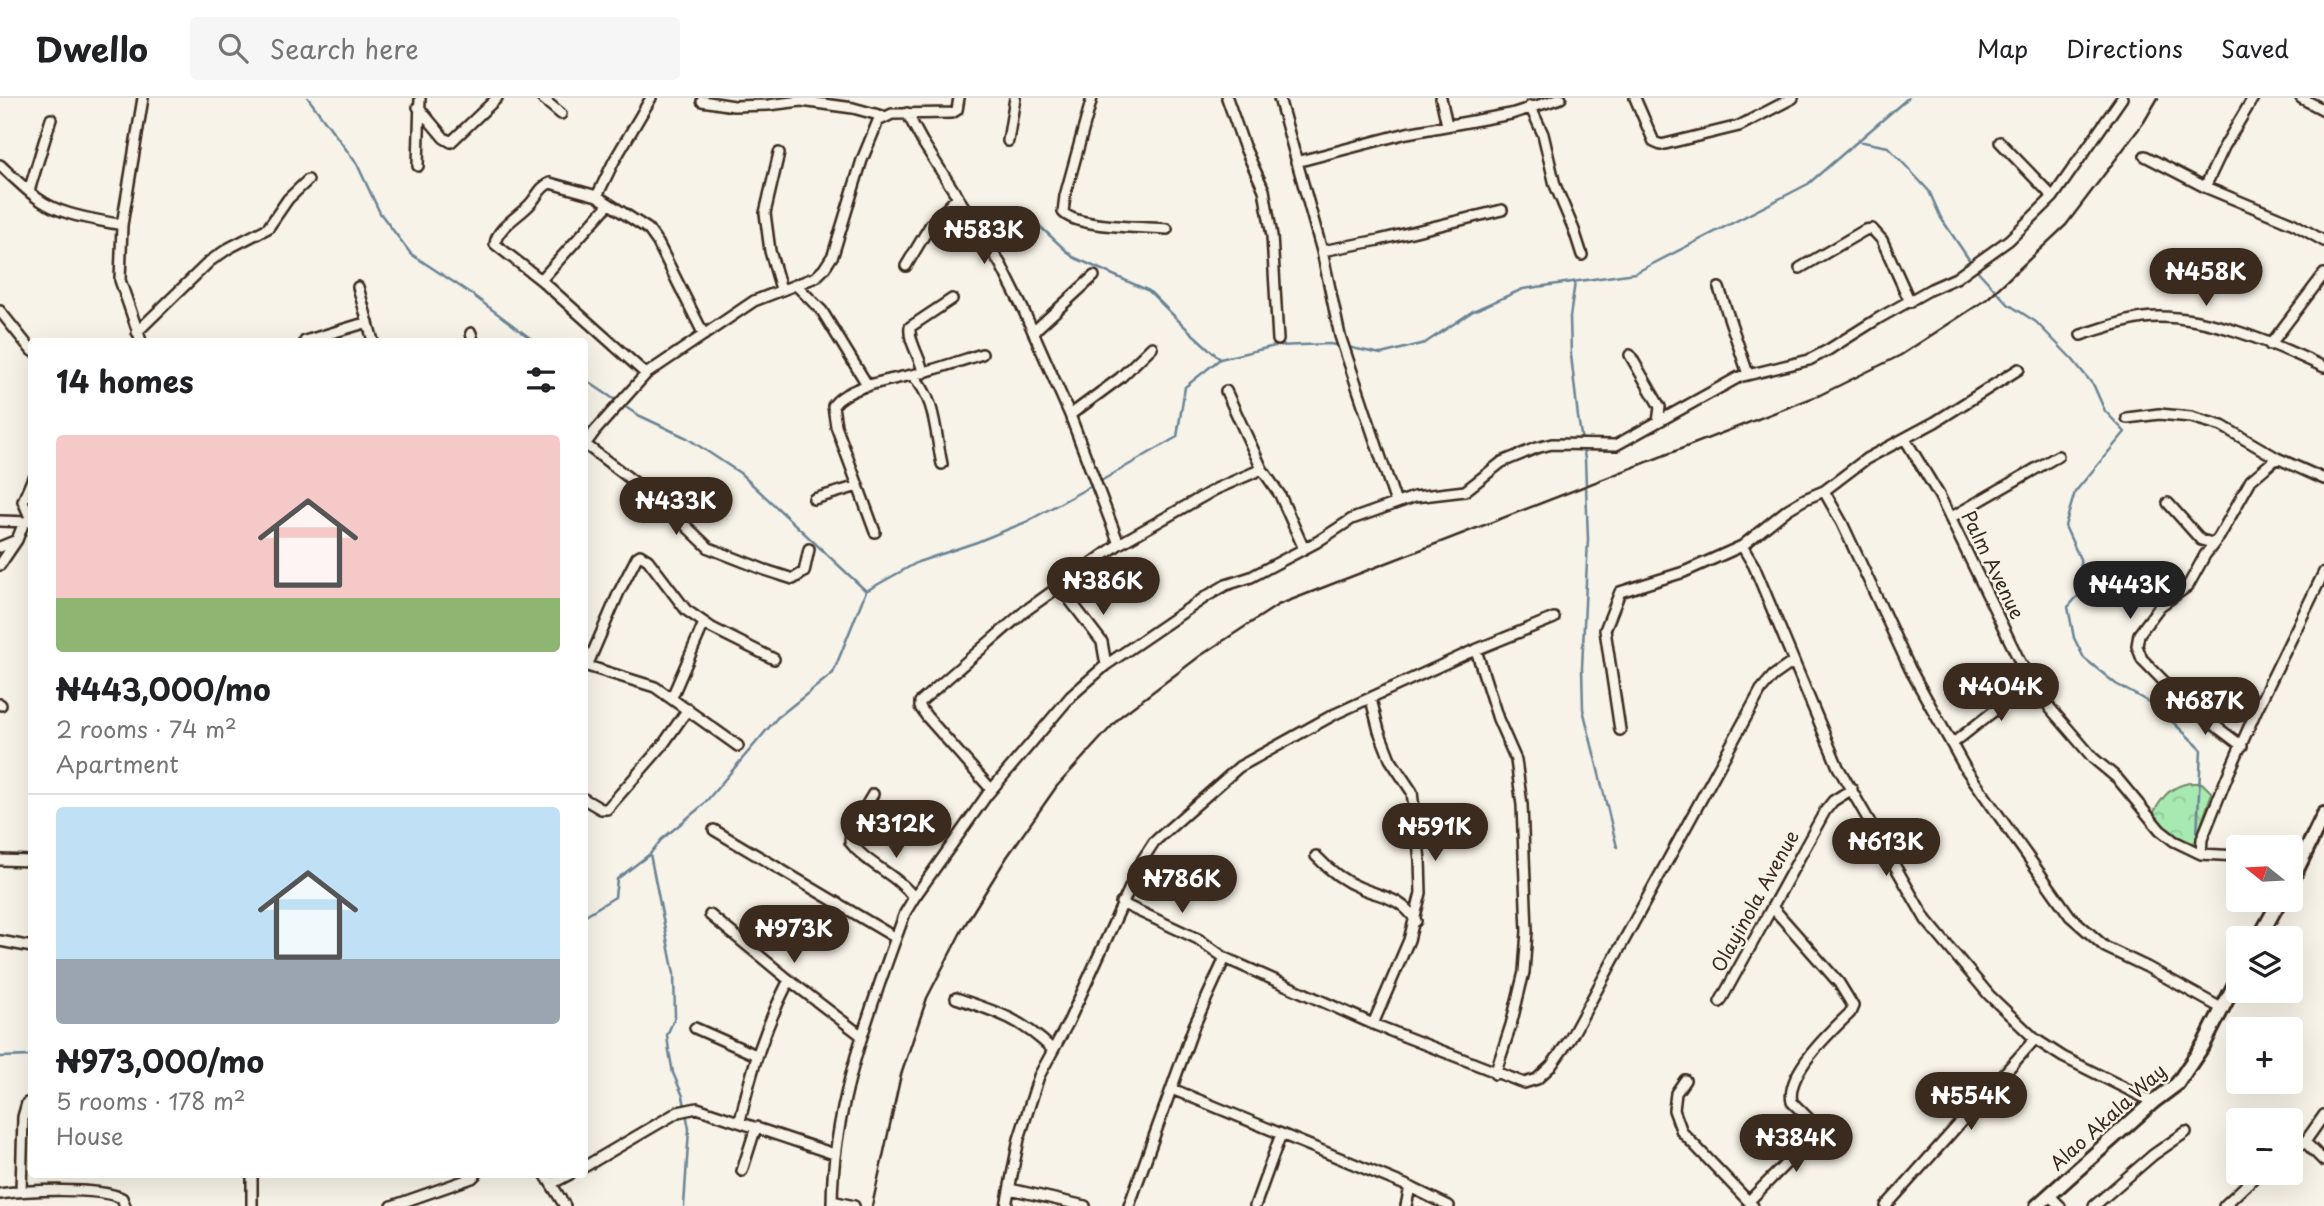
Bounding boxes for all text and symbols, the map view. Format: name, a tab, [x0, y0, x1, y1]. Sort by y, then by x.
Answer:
search box	[190, 17, 680, 80]
text: Dwello	[35, 23, 148, 73]
icon: search	[214, 29, 252, 67]
text: Search here	[270, 29, 419, 68]
text: Map	[1977, 30, 2028, 66]
text: Directions	[2066, 30, 2183, 66]
text: Saved	[2221, 30, 2289, 66]
pin: ₦583K	[935, 206, 1033, 266]
text: ₦583K	[944, 211, 1024, 246]
pin: ₦458K	[2157, 248, 2255, 308]
text: ₦458K	[2166, 253, 2246, 288]
text: 14 homes	[56, 358, 194, 403]
icon: filters	[522, 361, 560, 399]
pin: ₦433K	[627, 478, 725, 537]
icon: home	[245, 480, 371, 606]
text: ₦433K	[636, 482, 716, 517]
street label: Palm Avenue	[1956, 506, 2032, 624]
pin: ₦386K	[1054, 558, 1152, 617]
pin: ₦443K	[2081, 561, 2179, 621]
text: ₦386K	[1063, 562, 1143, 597]
text: ₦443K	[2089, 566, 2171, 601]
pin: ₦404K	[1952, 664, 2050, 723]
text: ₦443,000/mo	[56, 666, 271, 711]
text: ₦404K	[1959, 668, 2043, 703]
pin: ₦687K	[2156, 678, 2254, 737]
text: ₦687K	[2166, 682, 2244, 717]
text: 2 rooms · 74 m²	[56, 711, 237, 746]
text: Apartment	[56, 746, 179, 781]
pin: ₦312K	[847, 800, 945, 860]
pin: ₦591K	[1386, 804, 1484, 863]
text: ₦312K	[857, 805, 935, 840]
text: ₦591K	[1398, 808, 1472, 843]
pin: ₦613K	[1837, 818, 1935, 878]
text: ₦613K	[1848, 823, 1924, 858]
street label: Olayinola Avenue	[1703, 824, 1805, 977]
north arrow	[2226, 835, 2303, 912]
map controls	[2226, 835, 2303, 1185]
icon: home	[245, 852, 371, 978]
pin: ₦786K	[1133, 856, 1231, 915]
text: ₦786K	[1143, 860, 1221, 895]
pin: ₦973K	[745, 906, 843, 965]
text: ₦973K	[755, 910, 833, 945]
button: layers	[2226, 926, 2303, 1003]
button: +	[2226, 1017, 2303, 1094]
text: ₦973,000/mo	[56, 1038, 264, 1083]
street label: Alao Akala Way	[2043, 1056, 2172, 1176]
pin: ₦554K	[1922, 1072, 2020, 1132]
text: ₦554K	[1931, 1077, 2011, 1112]
text: 5 rooms · 178 m²	[56, 1083, 246, 1118]
button: −	[2226, 1108, 2303, 1185]
pin: ₦384K	[1747, 1114, 1845, 1174]
text: House	[56, 1118, 123, 1153]
text: ₦384K	[1756, 1119, 1836, 1154]

